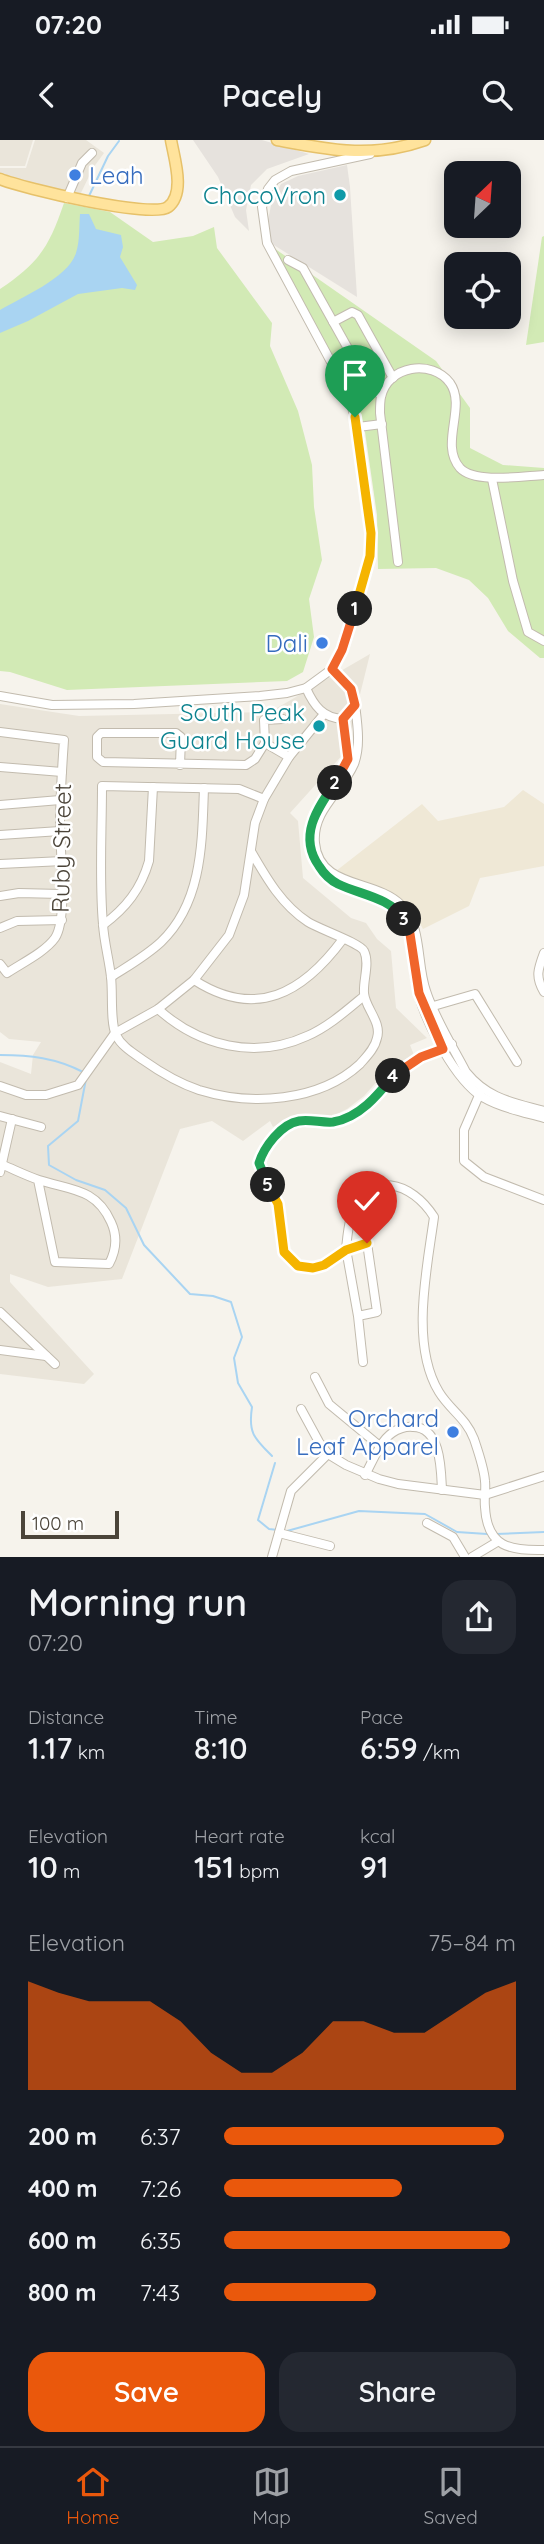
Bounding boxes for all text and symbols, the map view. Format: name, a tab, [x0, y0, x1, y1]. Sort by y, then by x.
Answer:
text: 07:20	[35, 8, 102, 41]
text: Pacely	[222, 75, 322, 115]
icon: back	[28, 76, 66, 114]
icon: search	[478, 76, 516, 114]
place label: Leah	[89, 160, 144, 190]
north arrow	[444, 161, 522, 238]
map controls	[444, 161, 521, 329]
marker: Leah	[67, 167, 83, 183]
place label: ChocoVron	[203, 180, 326, 210]
marker: ChocoVron	[332, 187, 348, 203]
button: locate	[444, 252, 521, 329]
pin	[325, 345, 385, 417]
icon: arrive	[336, 356, 374, 394]
pin: 1	[338, 592, 372, 626]
text: 1	[351, 596, 358, 620]
place label: Dali	[266, 628, 308, 658]
marker: Dali	[314, 635, 330, 651]
place label: South Peak Guard House	[160, 697, 305, 755]
marker: South Peak Guard House	[311, 718, 327, 734]
pin: 2	[318, 766, 352, 800]
text: 2	[329, 770, 340, 794]
street label: Ruby Street	[45, 783, 77, 913]
pin: 3	[386, 902, 422, 936]
text: 3	[398, 906, 409, 930]
pin: 4	[376, 1058, 410, 1094]
text: 4	[387, 1063, 398, 1087]
pin: 5	[250, 1168, 286, 1202]
pin	[337, 1171, 397, 1243]
text: 5	[262, 1172, 273, 1196]
icon: check	[348, 1182, 386, 1220]
place label: Orchard Leaf Apparel	[296, 1403, 439, 1461]
marker: Orchard Leaf Apparel	[445, 1424, 461, 1440]
scale bar	[21, 1508, 119, 1540]
text: 100 m	[32, 1511, 84, 1535]
text: Morning run	[28, 1578, 247, 1626]
button: share	[442, 1580, 516, 1654]
text: 07:20	[28, 1628, 83, 1657]
text: Distance	[28, 1705, 104, 1729]
text: Time	[194, 1705, 238, 1729]
text: Pace	[360, 1705, 403, 1729]
text: 1.17	[28, 1729, 72, 1767]
text: 8:10	[194, 1729, 247, 1767]
text: 6:59	[360, 1729, 418, 1767]
text: km	[72, 1740, 105, 1764]
text: /km	[418, 1740, 460, 1764]
text: Elevation	[28, 1824, 108, 1848]
text: Heart rate	[194, 1824, 285, 1848]
text: kcal	[360, 1824, 395, 1848]
text: 10	[28, 1848, 58, 1886]
text: 151	[194, 1848, 234, 1886]
text: 91	[360, 1848, 389, 1886]
text: m	[58, 1859, 80, 1883]
text: bpm	[234, 1859, 280, 1883]
text: Elevation	[28, 1928, 125, 1957]
text: 75–84 m	[428, 1928, 516, 1957]
text: 200 m	[28, 2122, 97, 2151]
text: 6:37	[140, 2122, 181, 2151]
text: 400 m	[28, 2174, 97, 2203]
text: 7:26	[140, 2174, 181, 2203]
text: 600 m	[28, 2226, 97, 2255]
text: 6:35	[140, 2226, 181, 2255]
text: 800 m	[28, 2278, 97, 2307]
text: 7:43	[140, 2278, 180, 2307]
button: Save	[28, 2352, 265, 2432]
button: Share	[279, 2352, 516, 2432]
tab: Home	[66, 2463, 120, 2529]
tab: Map	[252, 2463, 291, 2529]
tab: Saved	[424, 2463, 478, 2529]

